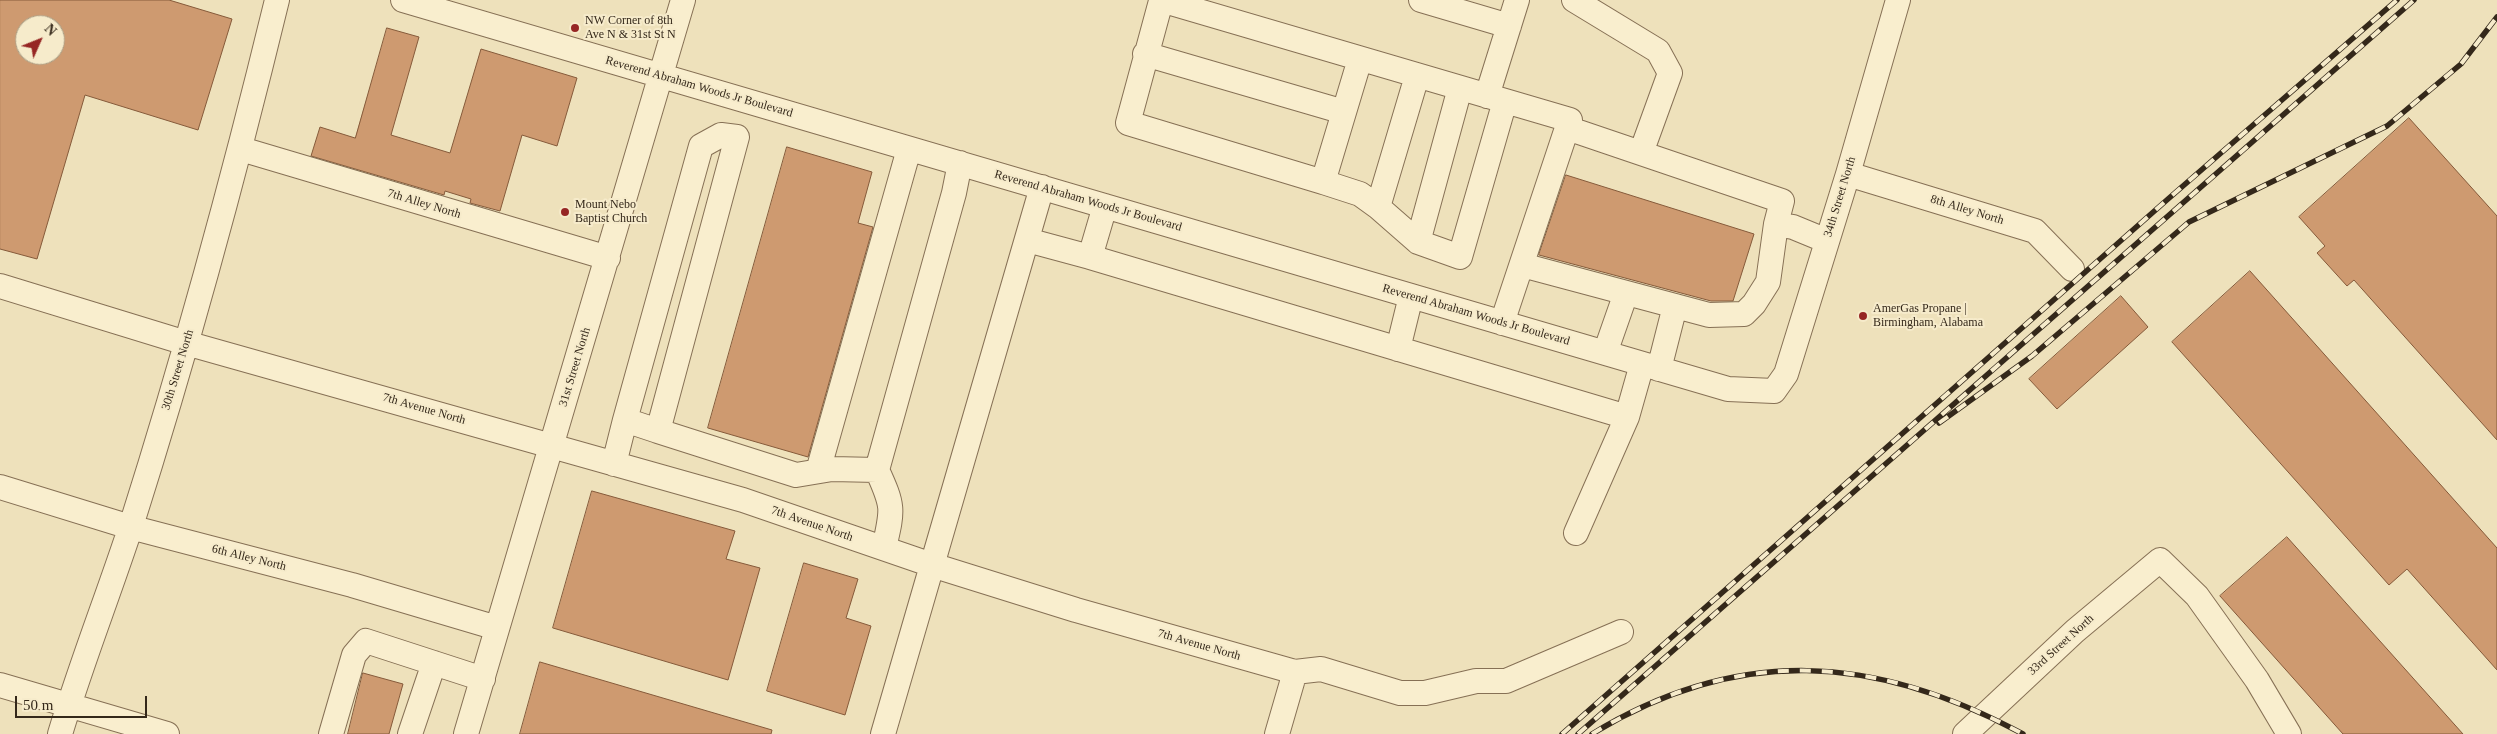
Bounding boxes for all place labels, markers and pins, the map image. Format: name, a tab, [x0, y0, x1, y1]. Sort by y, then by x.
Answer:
place label: NW Corner of 8th Ave N & 31st St N	[585, 14, 676, 42]
marker: NW Corner of 8th Ave N & 31st St N	[569, 22, 581, 34]
place label: Mount Nebo Baptist Church	[575, 198, 647, 226]
marker: Mount Nebo Baptist Church	[559, 206, 571, 218]
place label: AmerGas Propane | Birmingham, Alabama	[1873, 302, 1983, 330]
marker: AmerGas Propane | Birmingham, Alabama	[1857, 310, 1869, 322]

